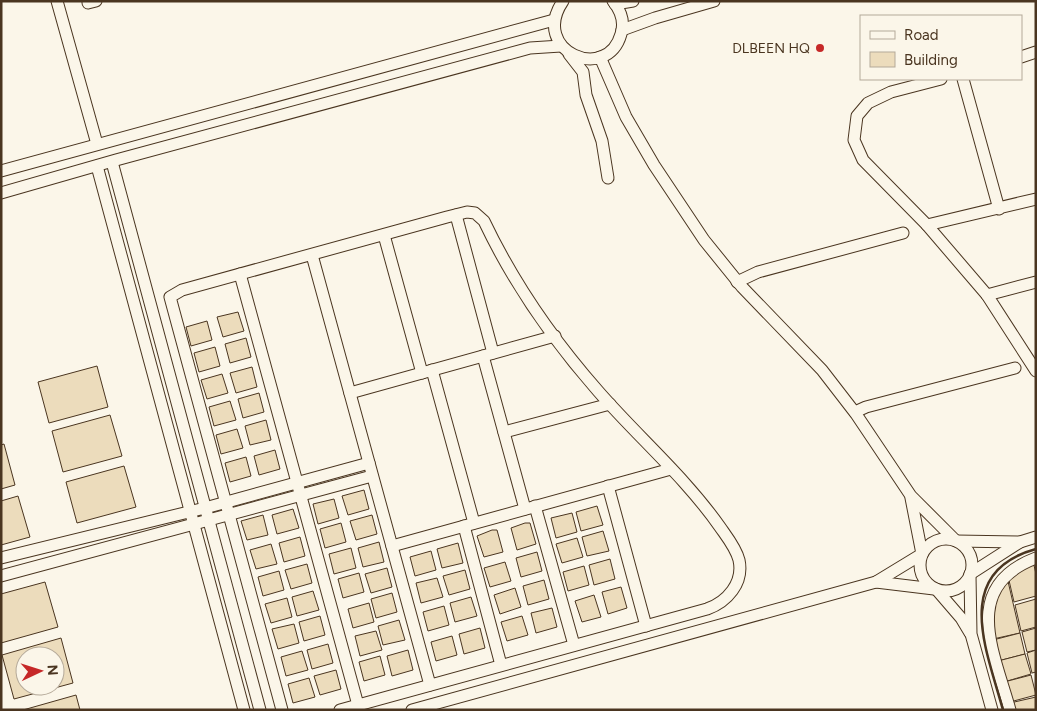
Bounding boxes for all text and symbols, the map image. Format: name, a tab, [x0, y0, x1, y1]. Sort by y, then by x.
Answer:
legend	[860, 15, 1022, 80]
text: Road	[904, 26, 939, 44]
place label: DLBEEN HQ	[732, 40, 810, 57]
marker: DLBEEN HQ	[814, 42, 826, 54]
text: Building	[904, 51, 958, 69]
north arrow	[15, 646, 65, 696]
text: N	[44, 664, 61, 676]

